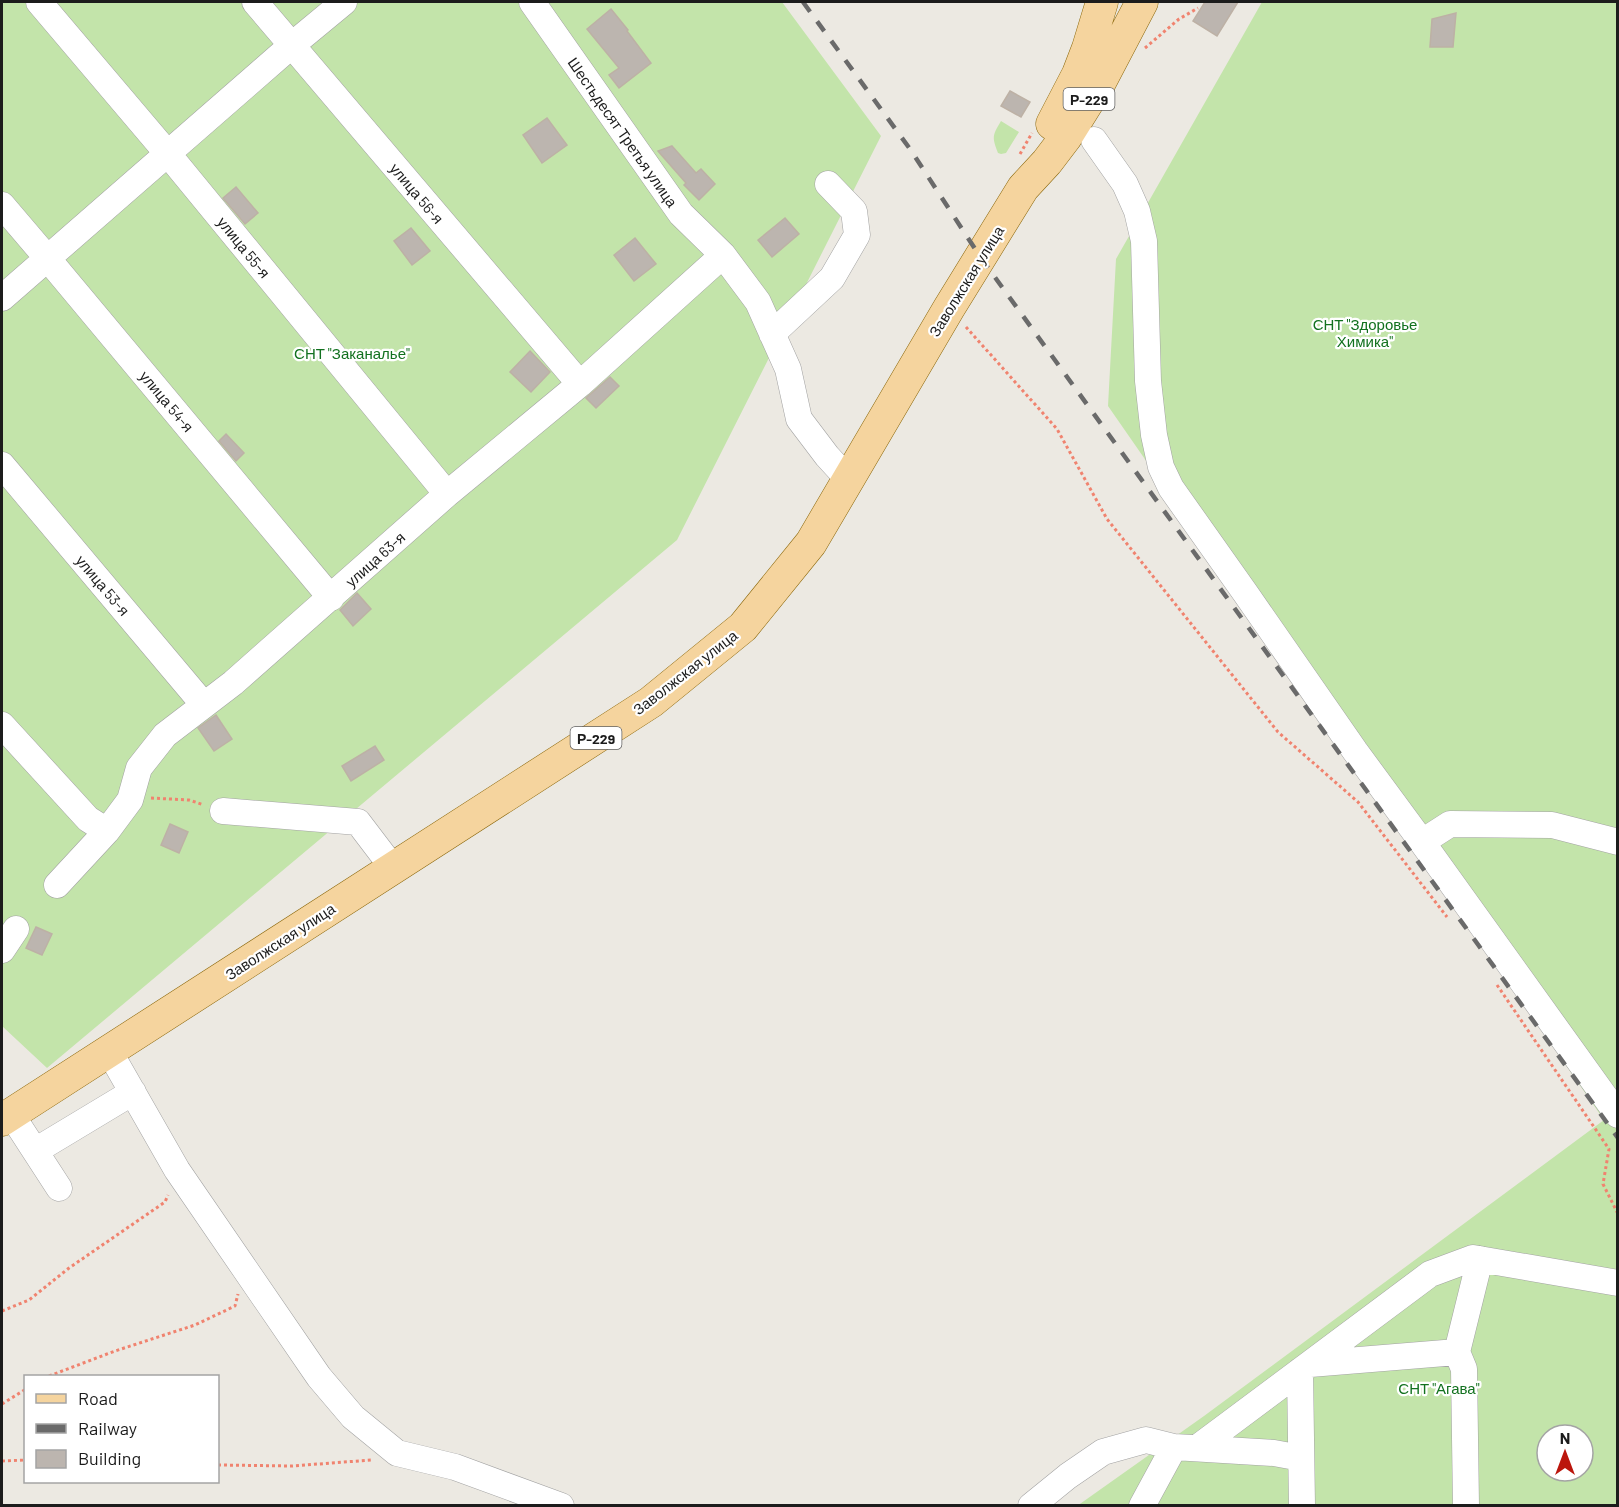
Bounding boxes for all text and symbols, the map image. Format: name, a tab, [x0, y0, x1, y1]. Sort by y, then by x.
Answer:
street label: Шестьдесят Третья улица	[564, 54, 682, 211]
road number: Р-229	[1064, 88, 1114, 110]
street label: улица 56-я	[386, 159, 448, 227]
street label: улица 55-я	[214, 213, 274, 281]
street label: Заволжская улица	[925, 222, 1008, 340]
park label: СНТ "Здоровье Химика"	[1313, 315, 1417, 350]
park label: СНТ "Заканалье"	[294, 344, 410, 362]
street label: улица 54-я	[136, 367, 198, 435]
street label: улица 63-я	[342, 528, 408, 590]
street label: улица 53-я	[72, 551, 134, 619]
street label: Заволжская улица	[629, 625, 741, 718]
road number: Р-229	[570, 727, 622, 749]
street label: Заволжская улица	[222, 898, 339, 983]
legend	[24, 1375, 219, 1483]
park label: СНТ "Агава"	[1398, 1379, 1480, 1397]
text: Road	[78, 1387, 118, 1409]
text: Railway	[78, 1417, 137, 1439]
north arrow	[1535, 1423, 1595, 1483]
text: N	[1560, 1428, 1570, 1447]
text: Building	[78, 1447, 141, 1469]

